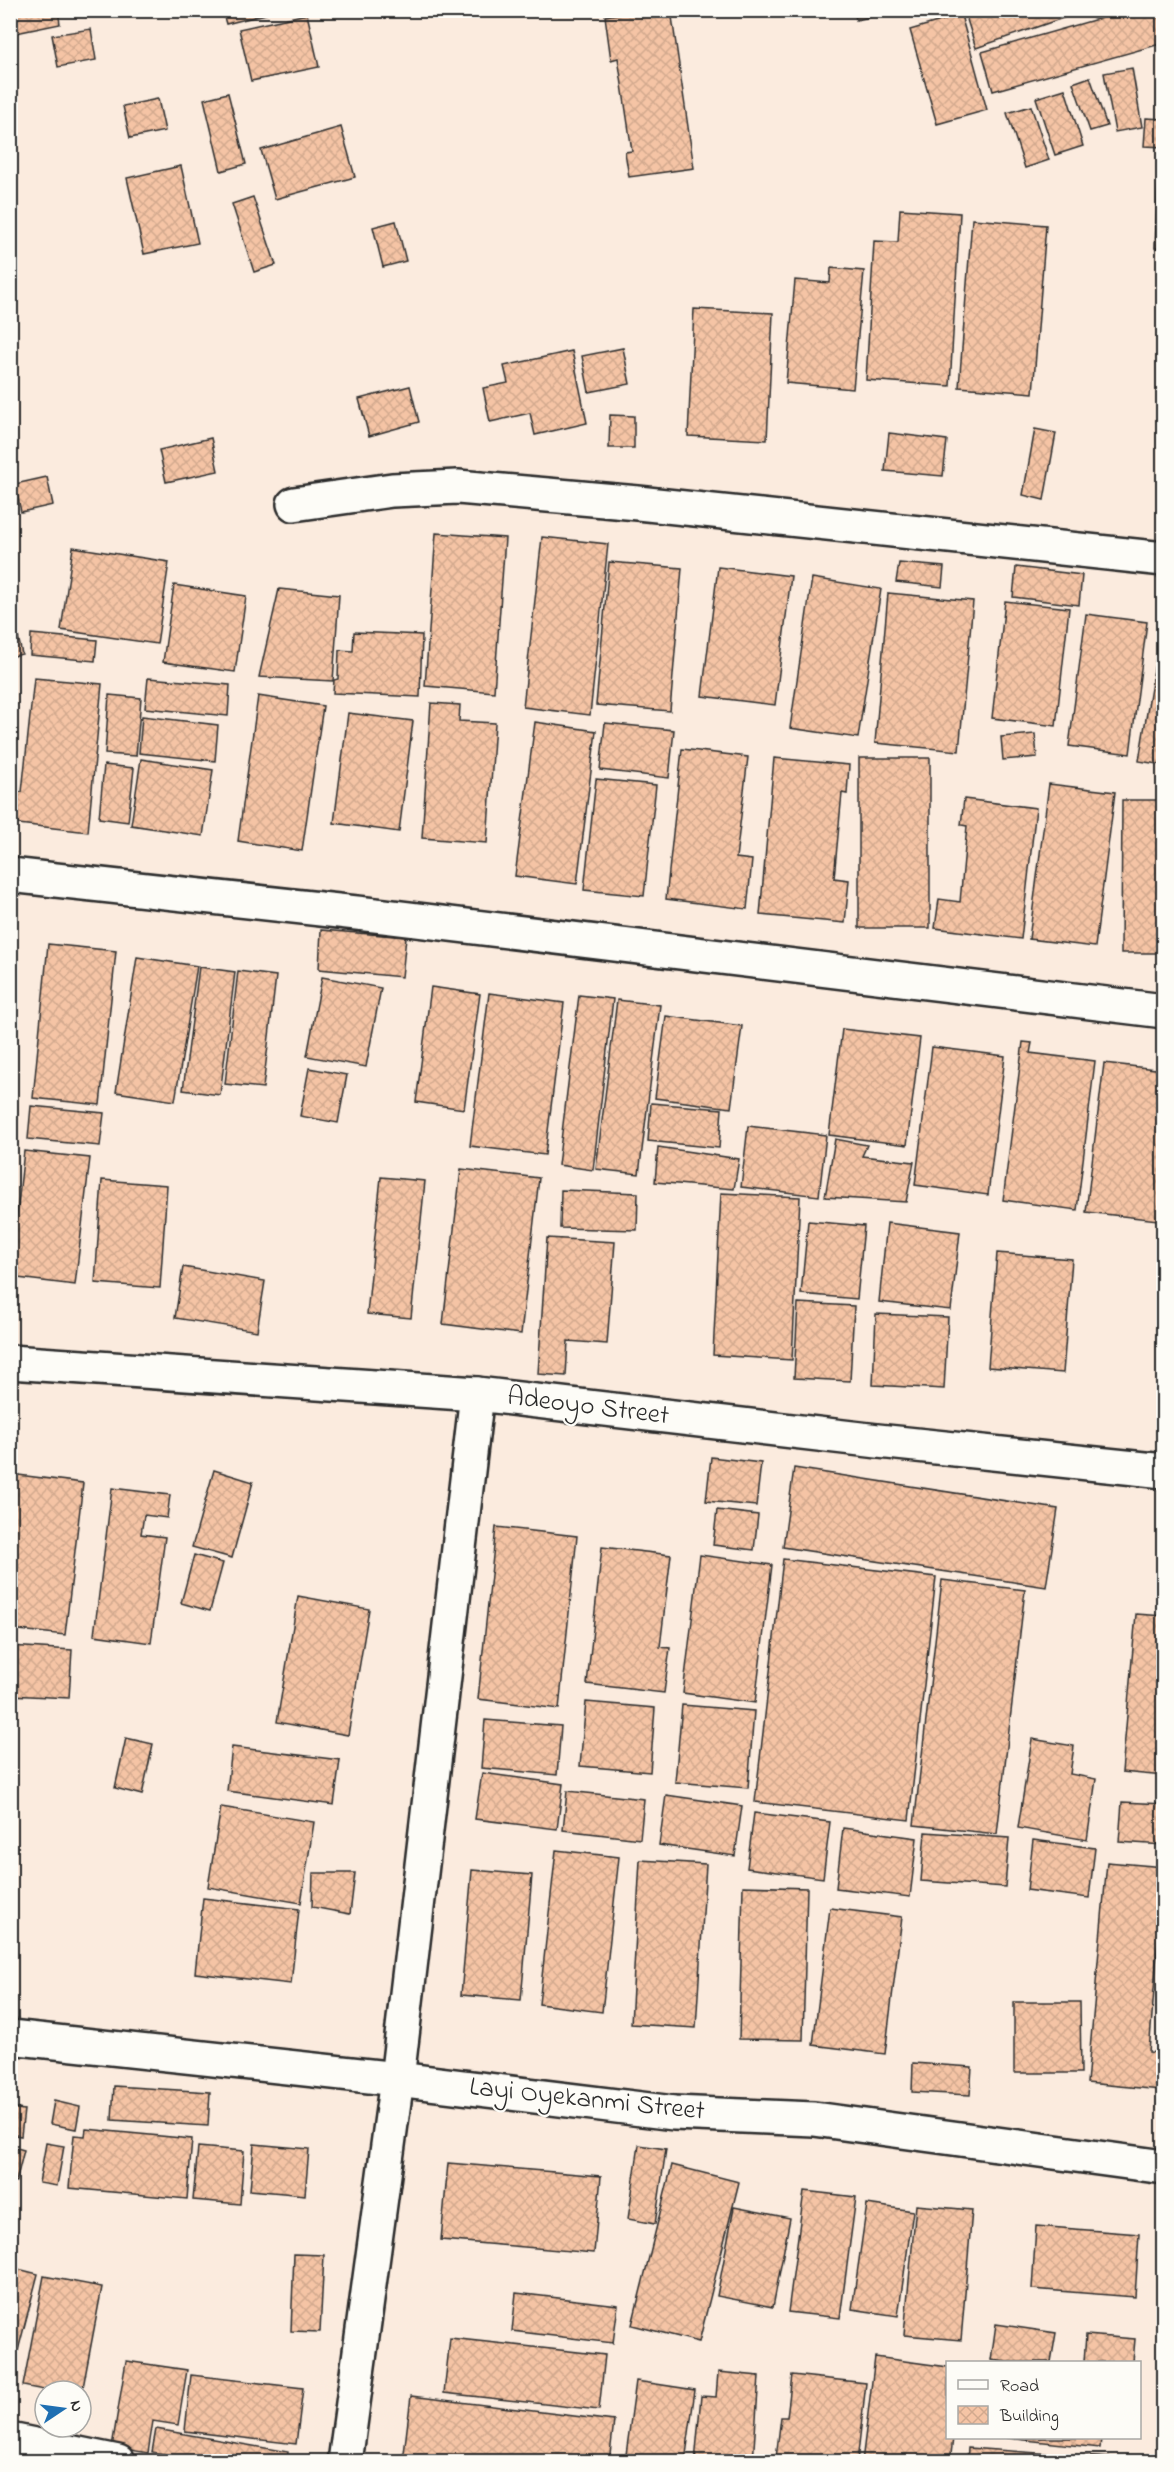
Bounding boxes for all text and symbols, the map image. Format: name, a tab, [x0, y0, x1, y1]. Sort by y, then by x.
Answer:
street label: Adeoyo Street	[505, 1378, 671, 1436]
street label: Layi Oyekanmi Street	[467, 2068, 707, 2132]
legend	[946, 2361, 1141, 2439]
text: Road	[1000, 2374, 1039, 2400]
north arrow	[33, 2379, 93, 2439]
text: N	[63, 2398, 89, 2414]
text: Building	[999, 2404, 1059, 2431]

